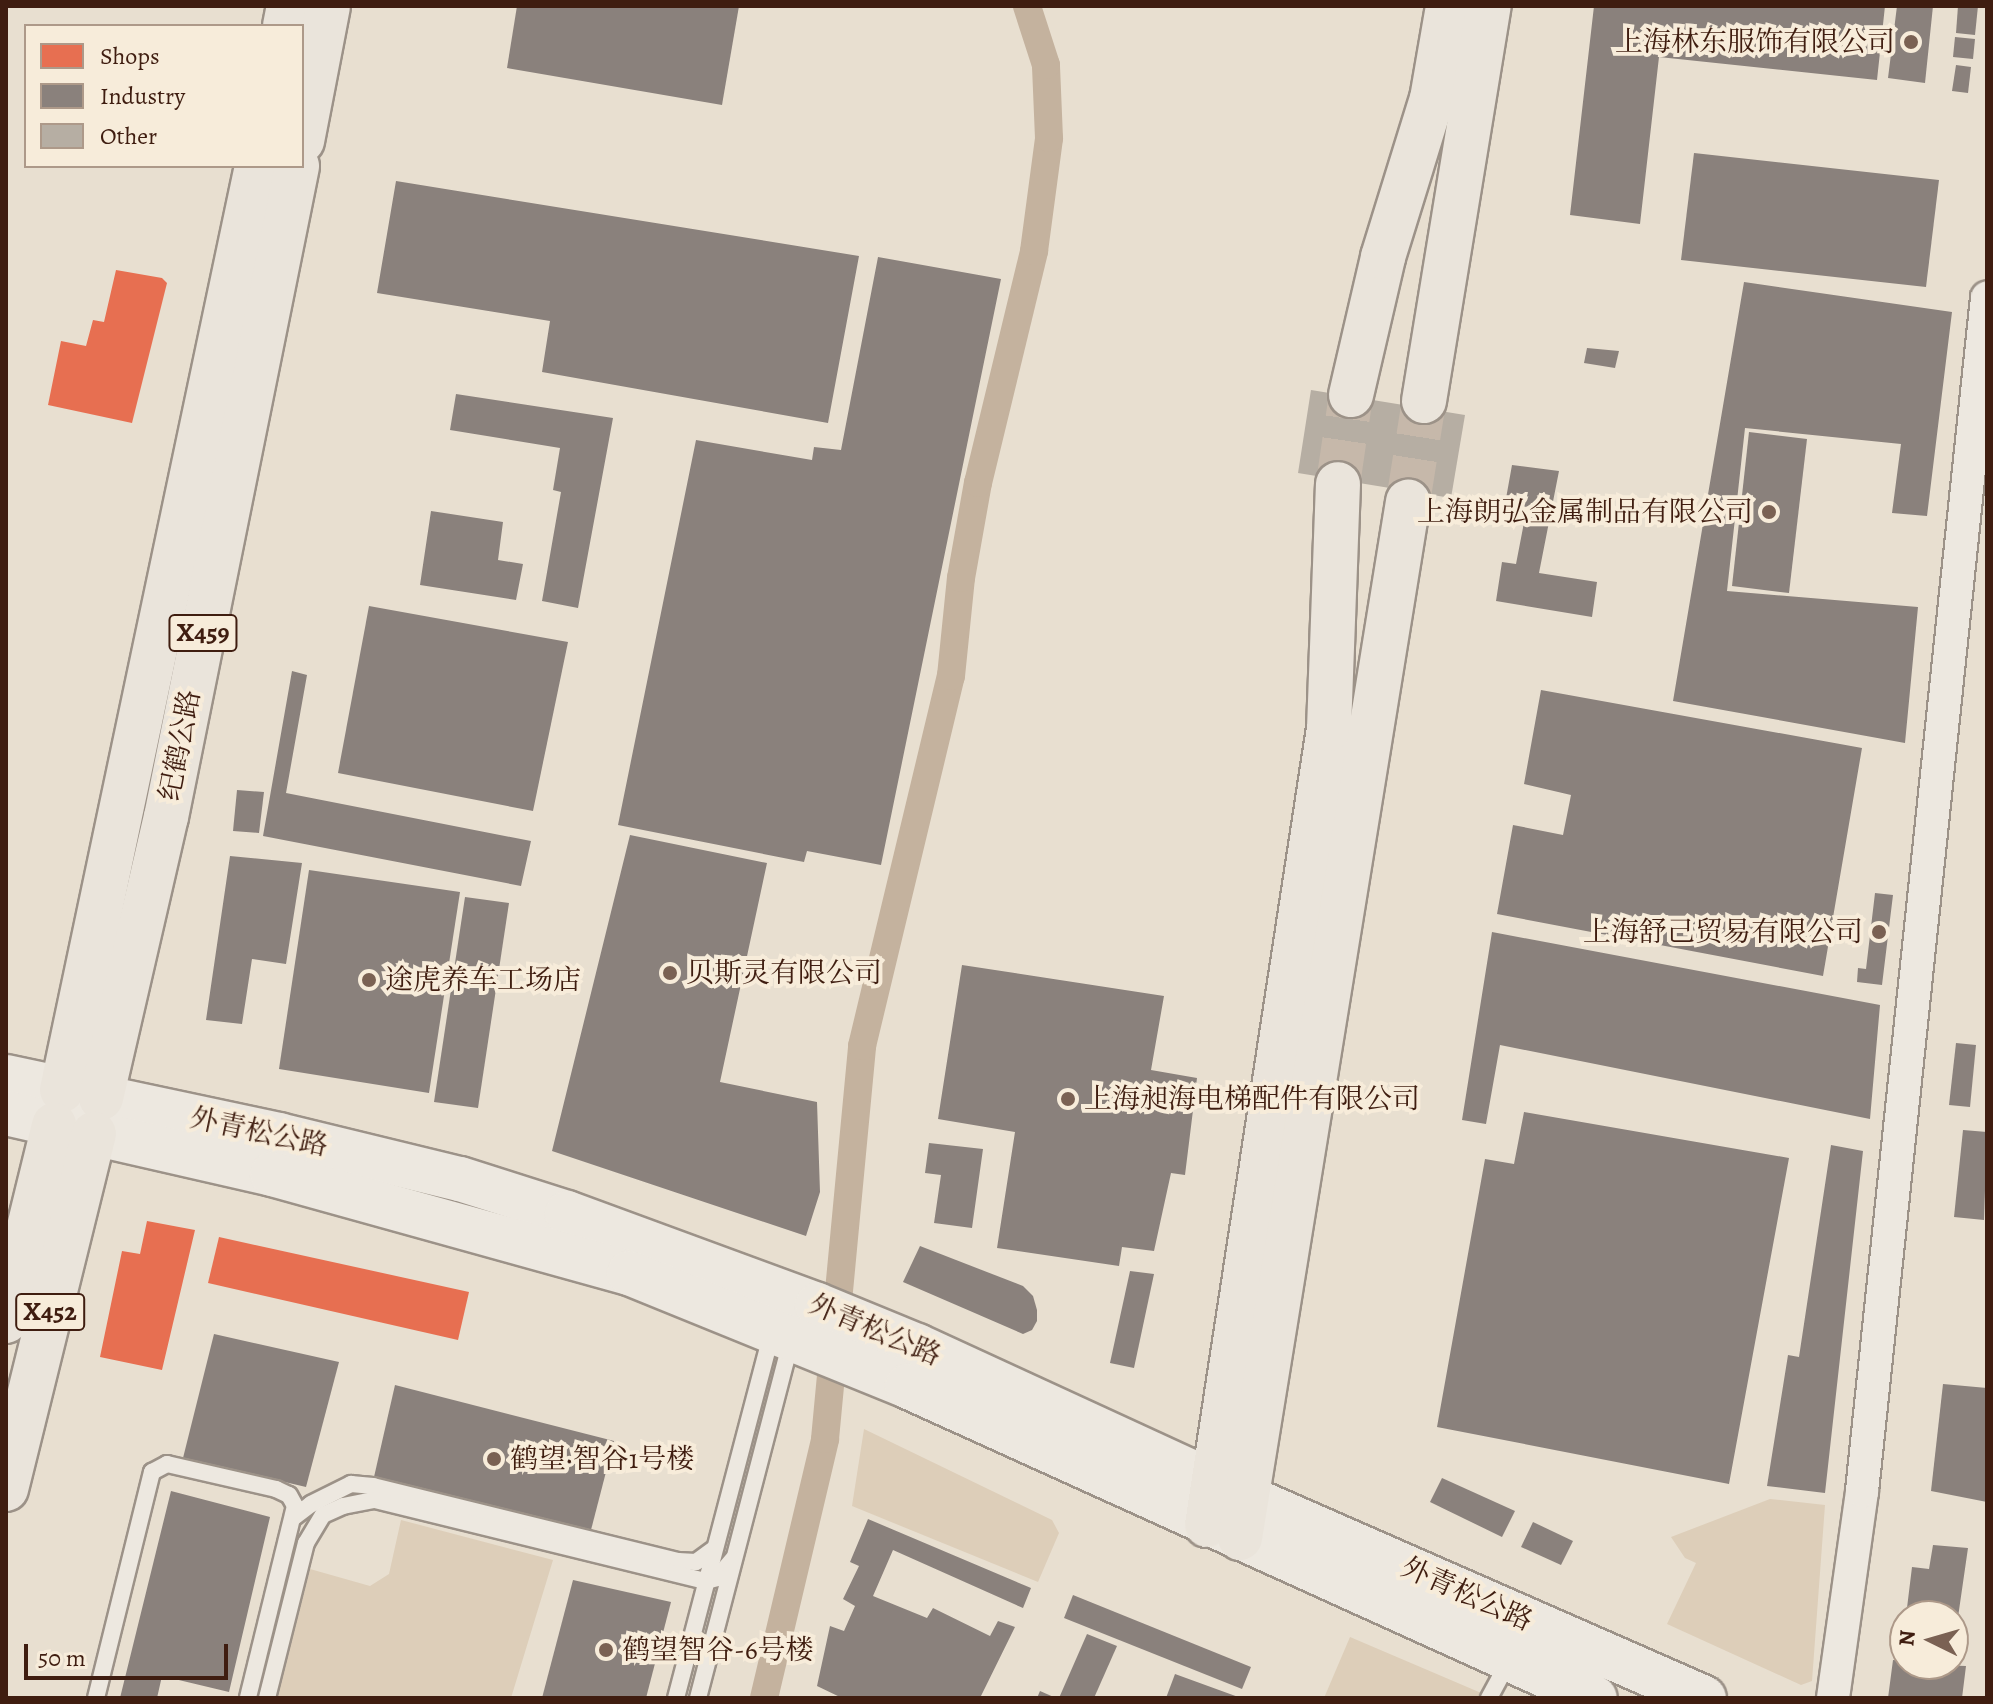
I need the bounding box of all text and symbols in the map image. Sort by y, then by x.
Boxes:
legend [24,24,304,168]
place label: 上海林东服饰有限公司 [1615,25,1895,59]
marker: 上海林东服饰有限公司 [1902,33,1920,51]
text: Shops [100,40,160,72]
text: Industry [100,80,185,112]
text: Other [100,120,157,152]
place label: 上海朗弘金属制品有限公司 [1417,495,1753,529]
marker: 上海朗弘金属制品有限公司 [1760,503,1778,521]
road number: X459 [167,611,239,655]
street label: 纪鹤公路 [153,687,207,803]
place label: 上海舒己贸易有限公司 [1583,915,1863,949]
marker: 上海舒己贸易有限公司 [1870,923,1888,941]
place label: 贝斯灵有限公司 [686,956,882,990]
place label: 途虎养车工场店 [385,963,581,997]
marker: 贝斯灵有限公司 [661,964,679,982]
marker: 途虎养车工场店 [360,971,378,989]
place label: 上海昶海电梯配件有限公司 [1084,1082,1420,1116]
marker: 上海昶海电梯配件有限公司 [1059,1090,1077,1108]
street label: 外青松公路 [187,1101,331,1163]
street label: 外青松公路 [804,1287,946,1373]
road number: X452 [14,1290,86,1334]
place label: 鹤望·智谷1号楼 [510,1442,694,1476]
marker: 鹤望·智谷1号楼 [485,1450,503,1468]
street label: 外青松公路 [1396,1550,1538,1638]
north arrow [1889,1600,1969,1680]
scale bar [28,1628,232,1678]
text: N [1891,1629,1923,1647]
place label: 鹤望智谷-6号楼 [622,1633,814,1667]
marker: 鹤望智谷-6号楼 [597,1641,615,1659]
text: 50 m [38,1642,86,1674]

